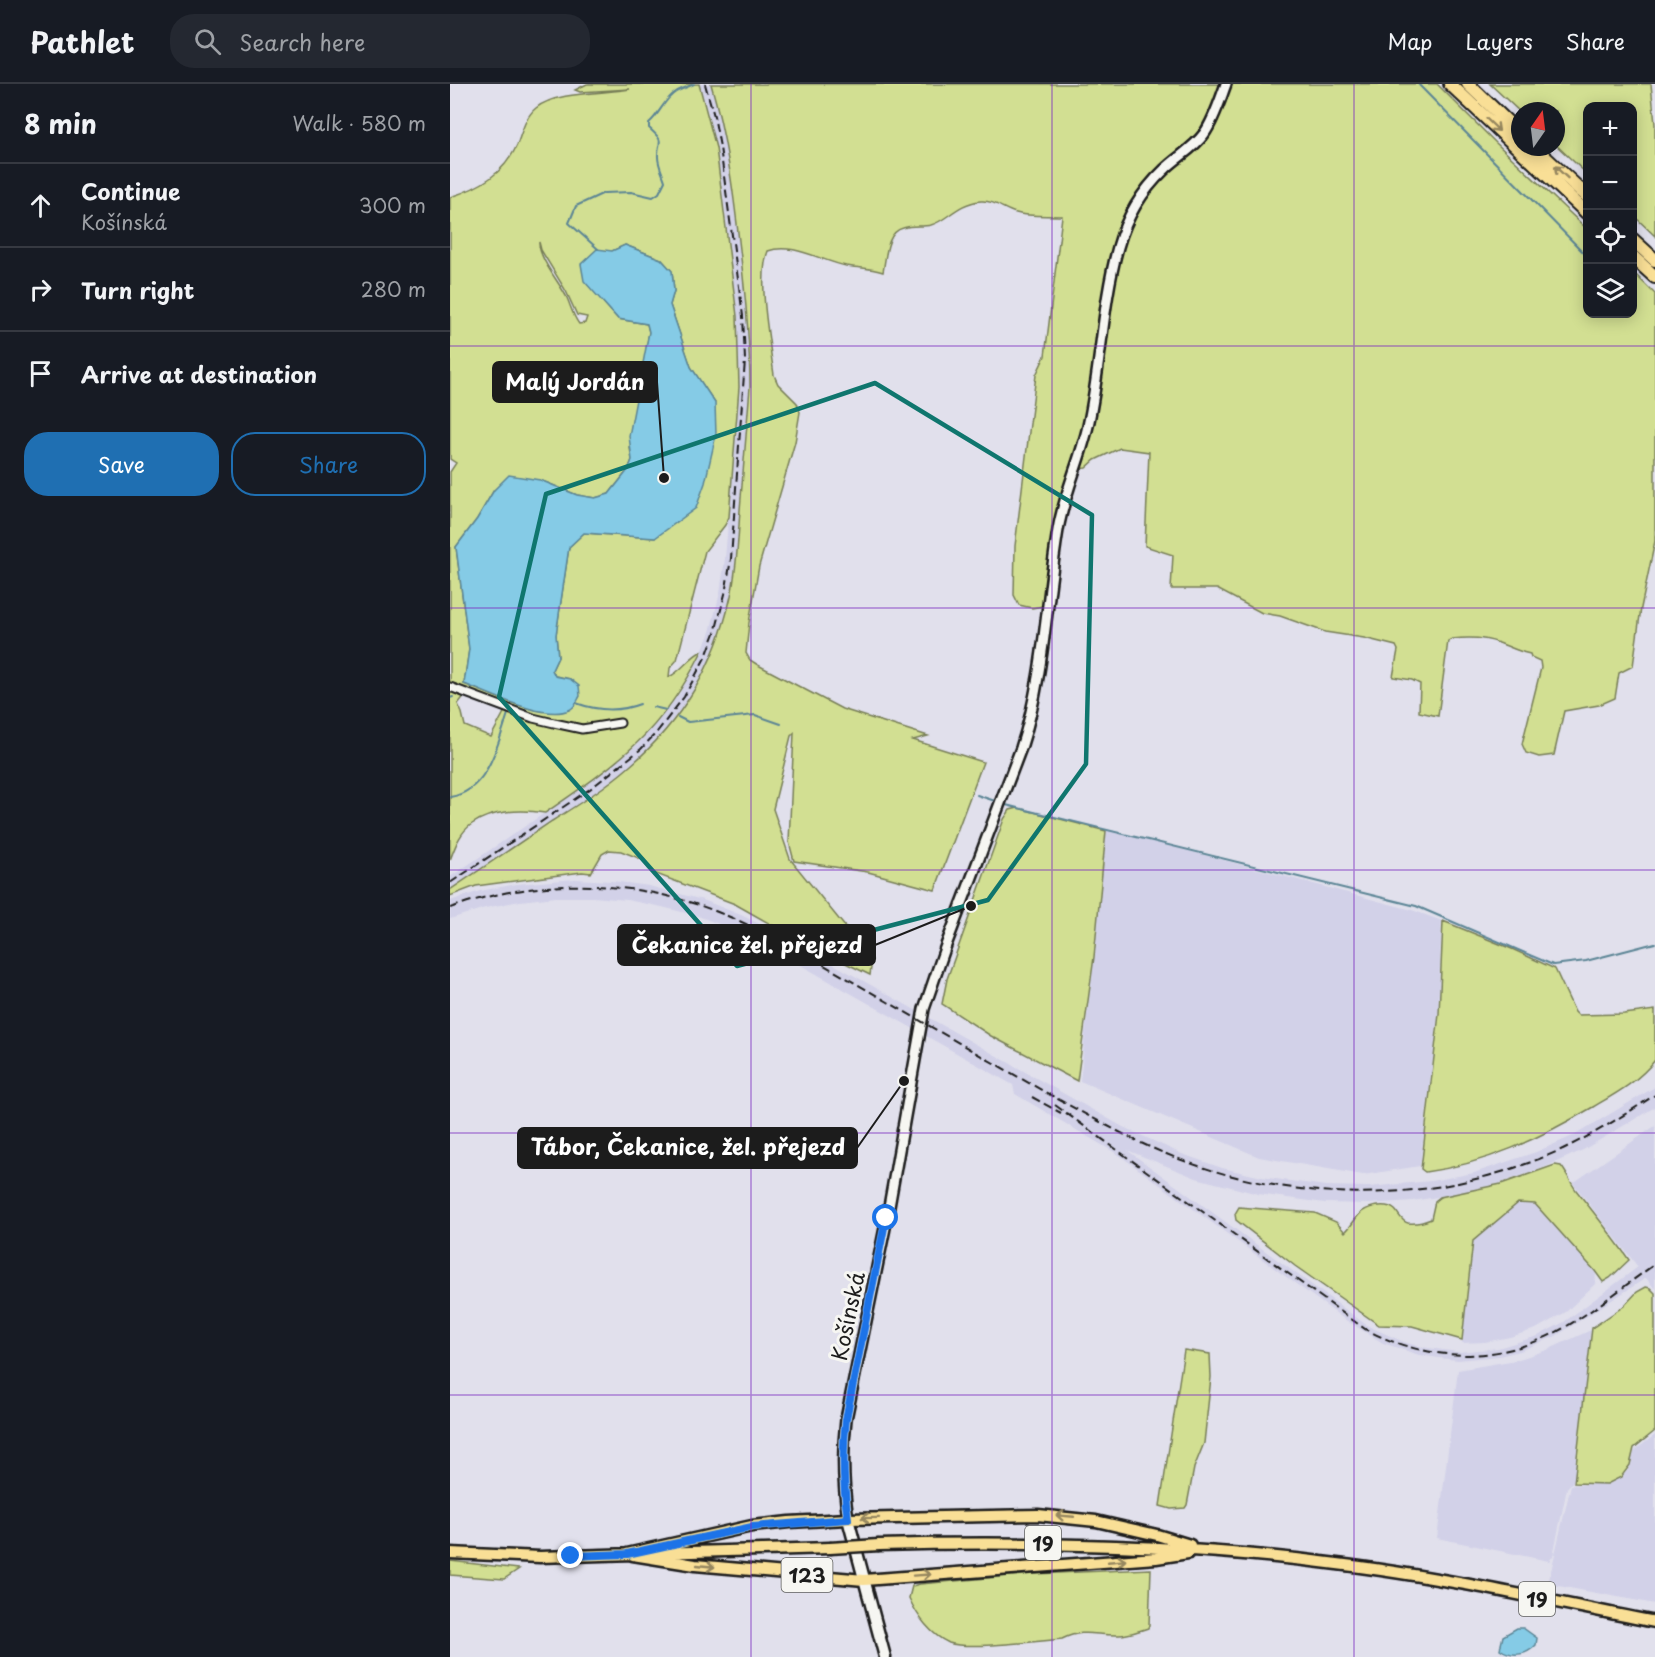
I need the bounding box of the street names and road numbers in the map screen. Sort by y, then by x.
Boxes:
street label: Košínská [822,1269,872,1363]
road number: 19 [1025,1526,1061,1560]
road number: 123 [782,1558,832,1592]
road number: 19 [1519,1582,1555,1616]

